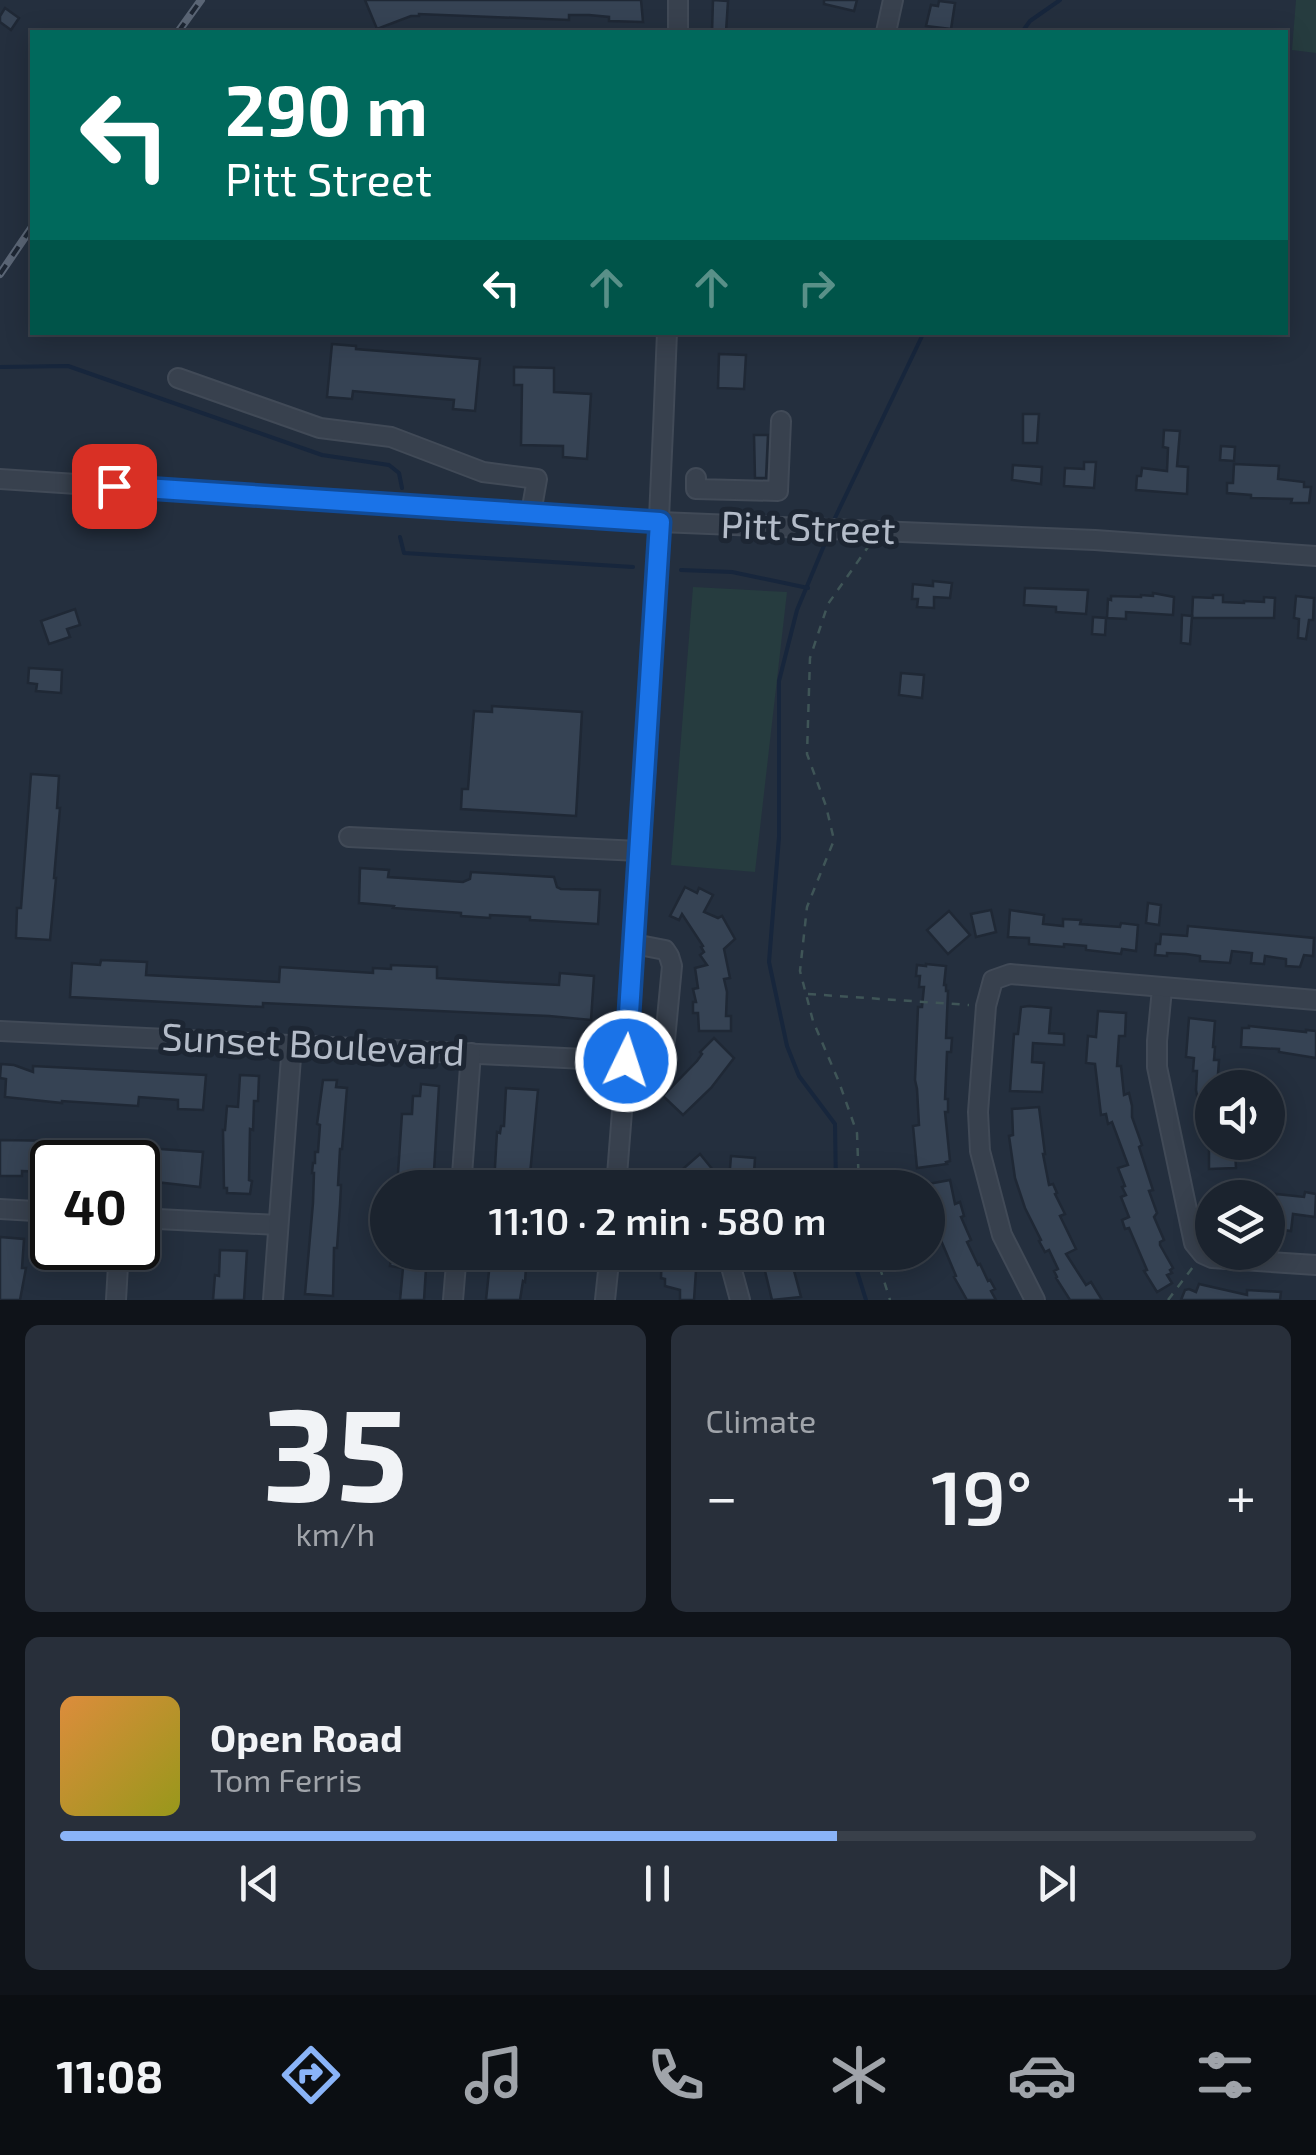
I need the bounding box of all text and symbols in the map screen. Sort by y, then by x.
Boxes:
text: 290 m [225,66,428,150]
icon: left [60,70,190,200]
text: Pitt Street [225,151,432,205]
icon: left [474,260,529,315]
icon: ahead [579,260,634,315]
icon: ahead [684,260,739,315]
icon: right [789,260,844,315]
pin [72,444,157,529]
icon: arrive [87,459,142,514]
street label: Pitt Street [720,500,896,552]
position arrow [574,1009,678,1113]
street label: Sunset Boulevard [160,1012,466,1074]
map controls [1195,1070,1285,1270]
button: sound [1195,1070,1285,1160]
speed limit sign: 40 [30,1140,160,1270]
button: layers [1195,1180,1285,1270]
text: 11:10 · 2 min · 580 m [489,1197,826,1243]
text: 35 [263,1371,408,1527]
text: Climate [706,1401,816,1439]
text: 19° [931,1450,1032,1540]
text: − [706,1462,738,1528]
text: + [1226,1462,1256,1528]
text: km/h [296,1514,375,1552]
text: Open Road [210,1714,403,1760]
text: Tom Ferris [210,1760,362,1798]
icon: previous [232,1856,287,1911]
icon: pause [630,1856,685,1911]
icon: next [1029,1856,1084,1911]
icon: directions [276,2040,346,2110]
icon: music [459,2040,529,2110]
icon: phone [641,2040,711,2110]
icon: climate [824,2040,894,2110]
icon: car [1007,2040,1077,2110]
icon: filters [1190,2040,1260,2110]
text: 11:08 [56,2048,163,2102]

